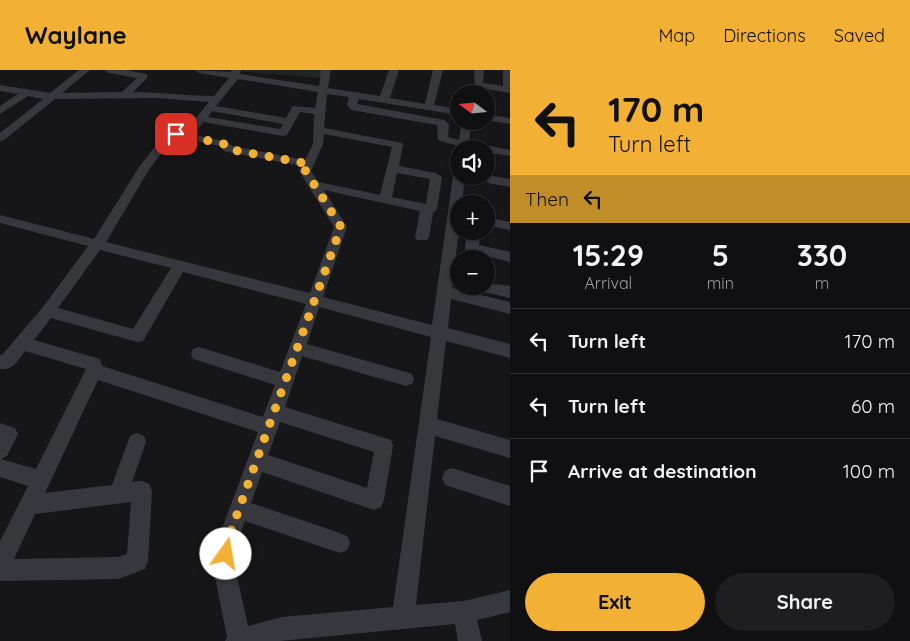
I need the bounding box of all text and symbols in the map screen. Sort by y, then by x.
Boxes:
text: Waylane [25,20,127,50]
text: Map [658,24,695,47]
text: Directions [723,24,806,47]
text: Saved [834,24,885,47]
north arrow [450,85,495,130]
map controls [450,85,495,295]
text: 170 m [608,87,704,131]
icon: left [525,90,590,155]
pin [155,113,197,155]
icon: arrive [162,120,190,148]
text: Turn left [608,130,691,158]
button: sound [450,140,495,185]
icon: left [579,185,607,213]
text: Then [525,187,569,211]
button: + [450,195,495,240]
text: 15:29 [573,236,644,274]
text: 5 [712,236,729,274]
text: 330 [797,236,847,274]
button: − [450,250,495,295]
text: Arrival [584,273,632,293]
text: min [707,273,734,293]
text: m [815,273,829,293]
icon: left [525,327,553,355]
text: Turn left [568,329,646,353]
text: 170 m [844,329,895,353]
icon: left [525,392,553,420]
text: Turn left [568,394,646,418]
text: 60 m [851,394,895,418]
icon: arrive [525,457,553,485]
text: Arrive at destination [568,459,757,483]
text: 100 m [843,459,895,483]
position arrow [199,527,251,579]
button: Exit [525,573,705,631]
button: Share [715,573,895,631]

